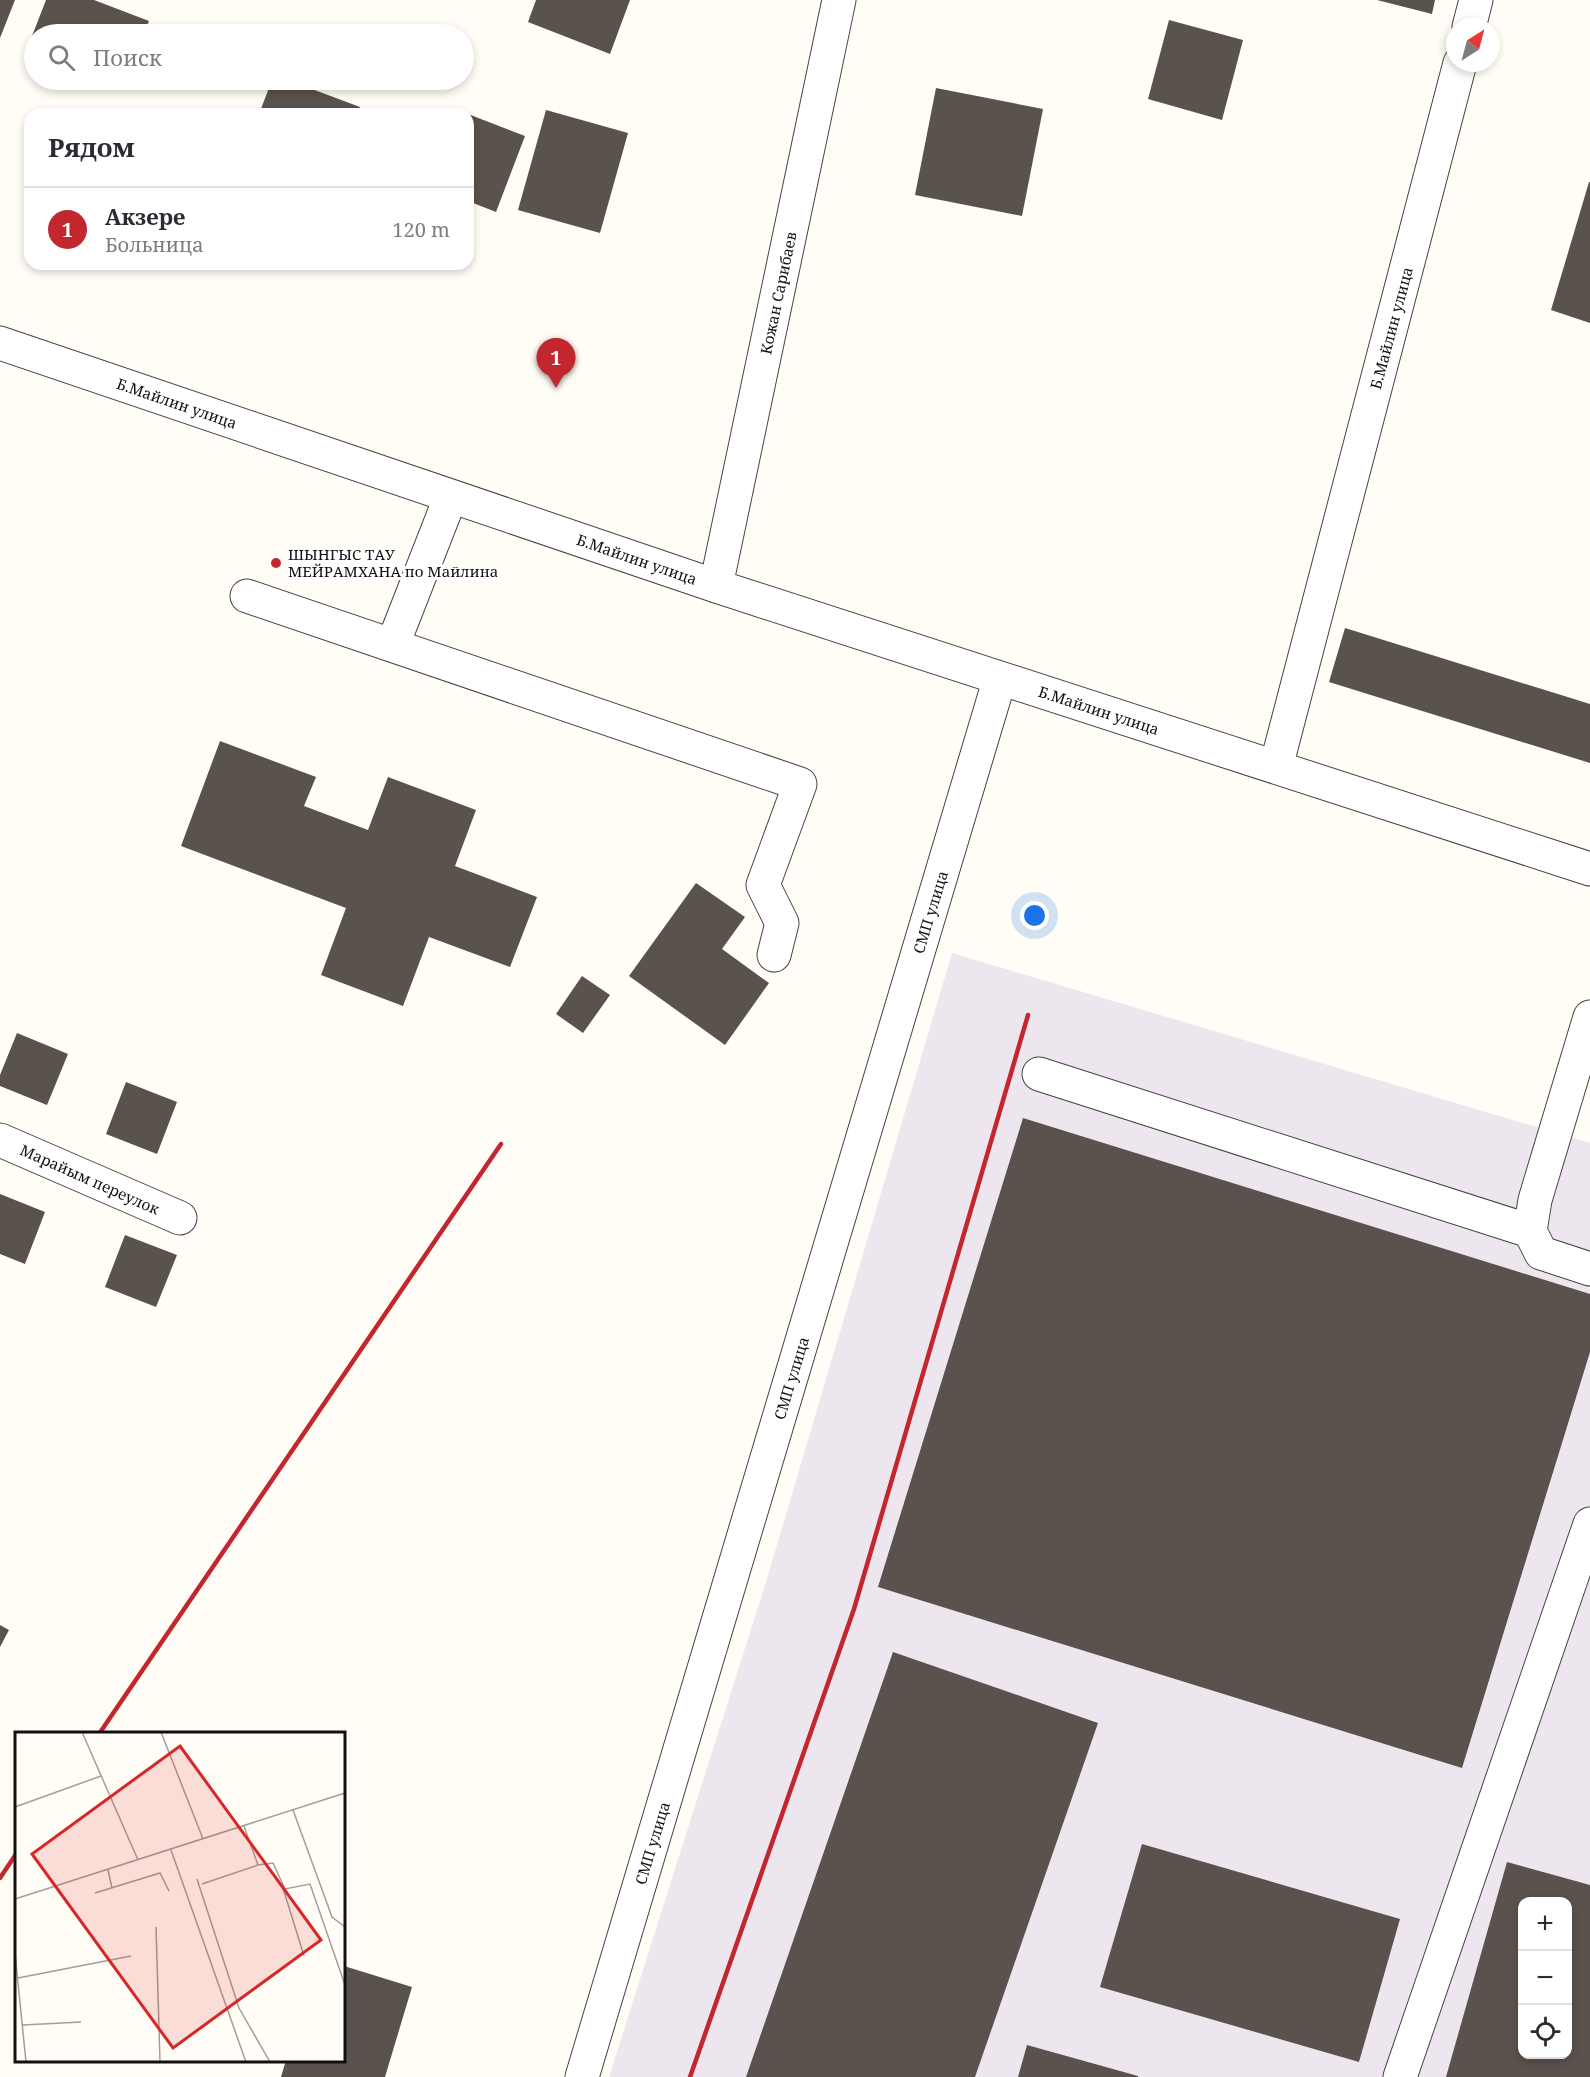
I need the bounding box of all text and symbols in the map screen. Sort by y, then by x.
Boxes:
north arrow [1446,18,1500,72]
search box [24,24,474,90]
icon: search [45,41,78,74]
text: Поиск [93,42,162,72]
text: Рядом [48,129,135,165]
text: Акзере [105,201,185,231]
text: 1 [62,216,73,243]
text: 120 m [392,216,450,243]
street label: Кожан Сарибаев [755,230,801,356]
text: Больница [105,231,204,258]
street label: Б.Майлин улица [1365,265,1417,391]
pin: 1 [536,338,576,388]
street label: Б.Майлин улица [114,373,240,433]
street label: Б.Майлин улица [574,529,700,589]
place label: ШЫНГЫС ТАУ МЕЙРАМХАНА по Майлина [288,544,498,581]
marker: ШЫНГЫС ТАУ МЕЙРАМХАНА по Майлина [269,556,283,570]
street label: Б.Майлин улица [1036,681,1162,739]
street label: СМП улица [908,868,952,956]
your location [1020,901,1049,930]
street label: Марайым переулок [17,1139,163,1219]
street label: СМП улица [769,1334,813,1422]
inset map [15,1732,345,2062]
street label: СМП улица [630,1799,674,1887]
map controls [1518,1897,1572,2059]
button: + [1518,1897,1572,1951]
button: − [1518,1951,1572,2005]
button: locate [1518,2005,1572,2059]

